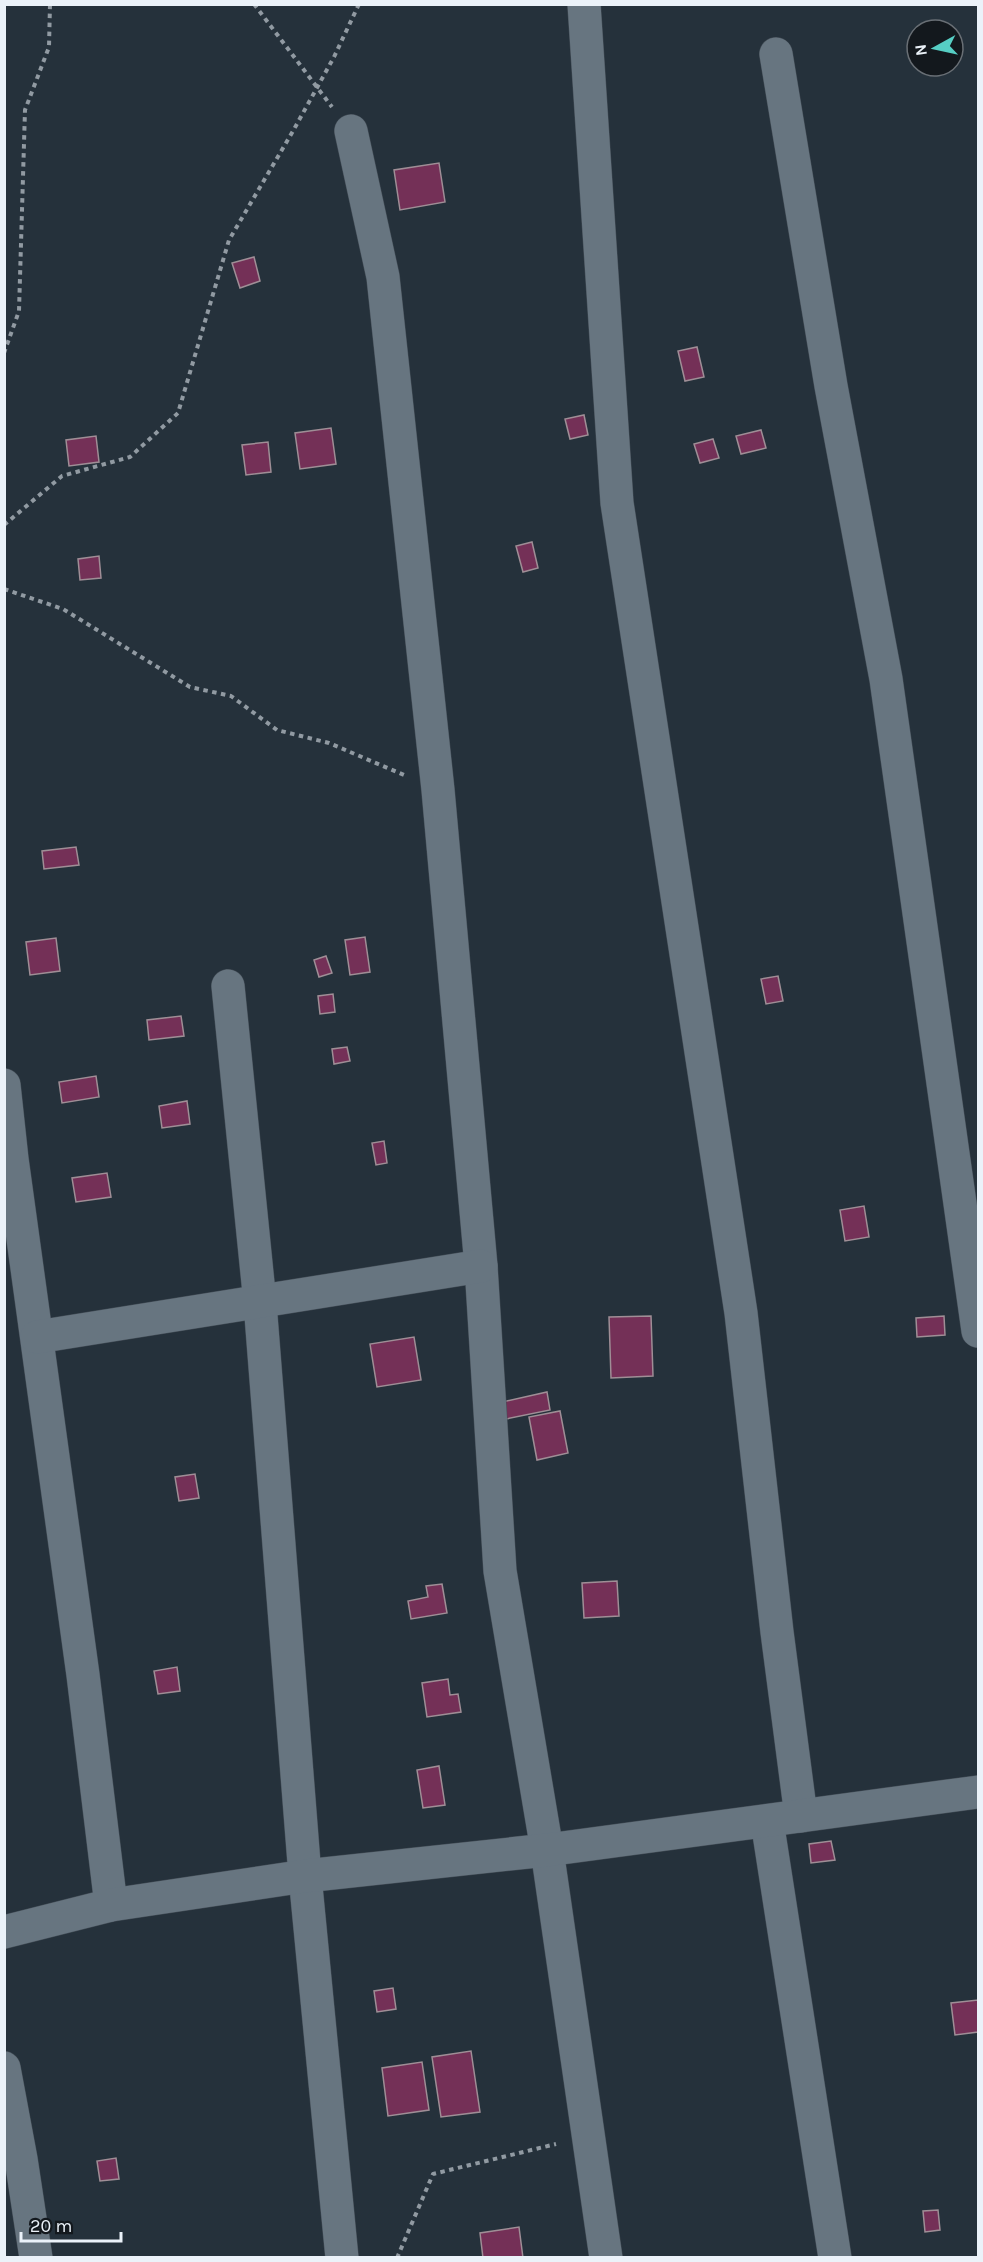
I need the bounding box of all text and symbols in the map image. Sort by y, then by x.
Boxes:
north arrow [905,18,965,78]
text: N [910,43,931,57]
scale bar [21,2205,122,2243]
text: 20 m [30,2215,72,2237]

